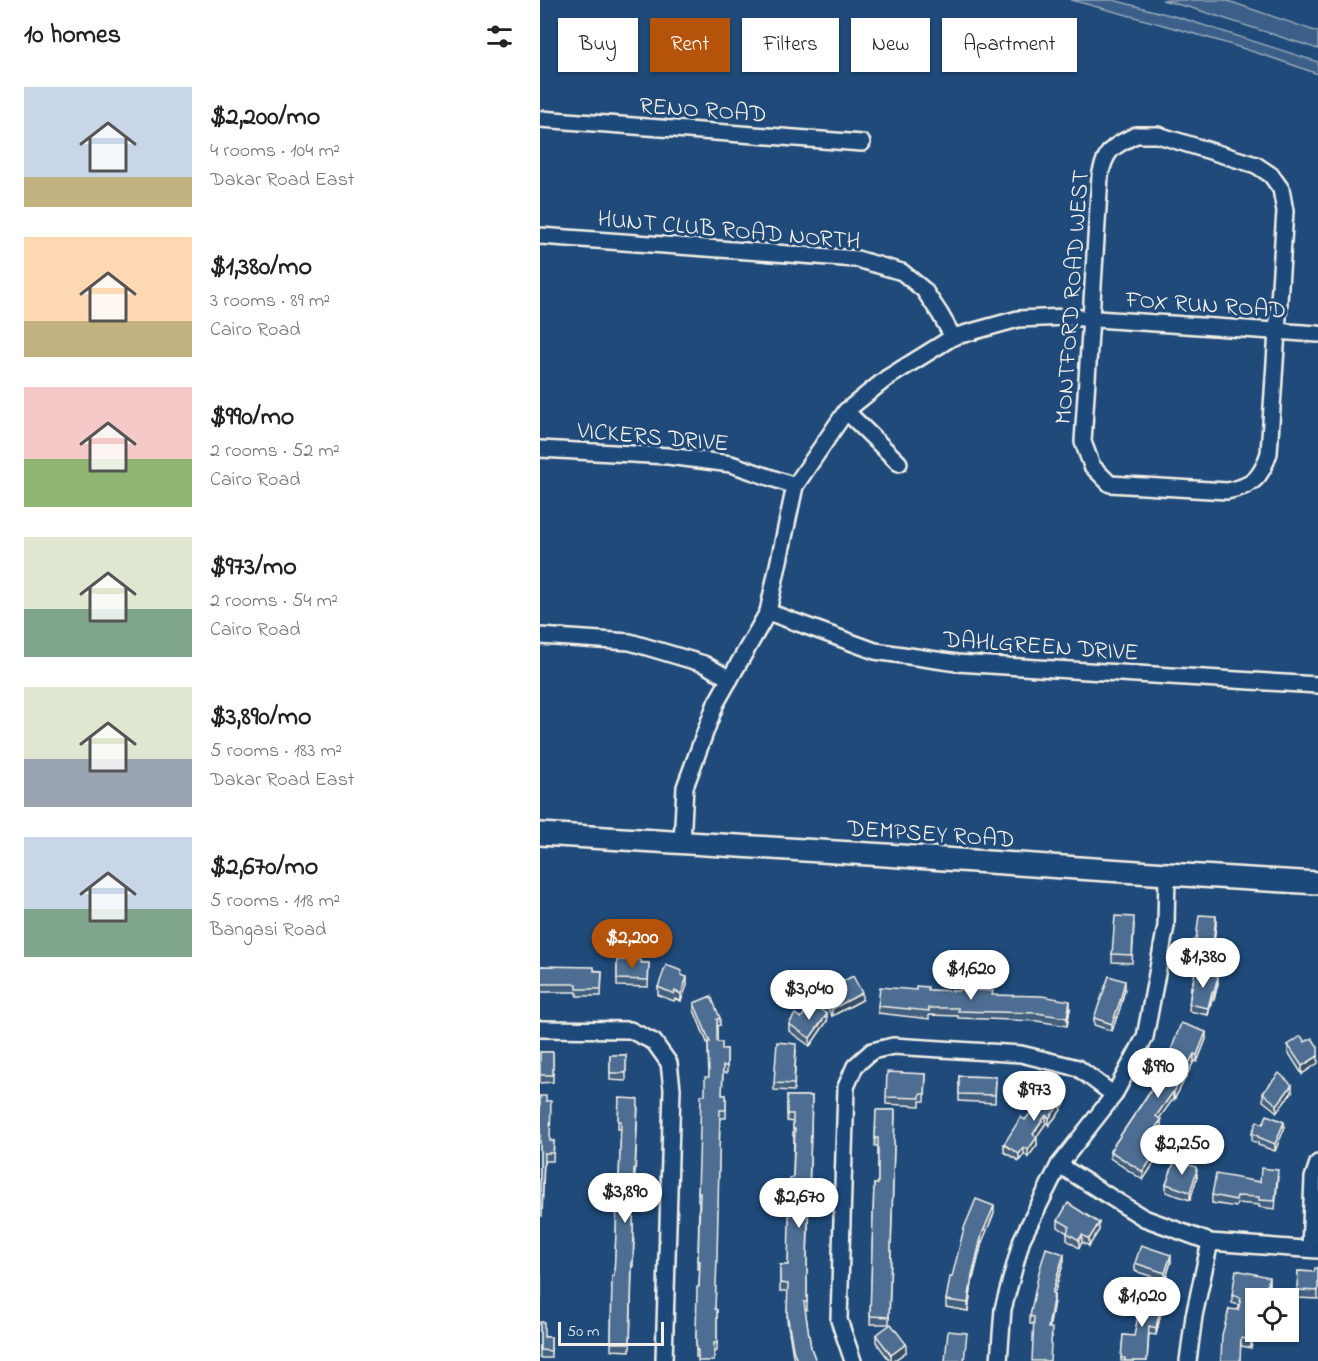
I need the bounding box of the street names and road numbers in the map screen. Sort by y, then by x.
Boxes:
street label: RENO ROAD [638,90,768,133]
street label: MONTFORD ROAD WEST [1047,168,1100,426]
street label: HUNT CLUB ROAD NORTH [596,203,862,260]
street label: FOX RUN ROAD [1124,283,1287,330]
street label: VICKERS DRIVE [575,414,730,463]
street label: DAHLGREEN DRIVE [941,623,1140,672]
street label: DEMPSEY ROAD [845,812,1016,859]

